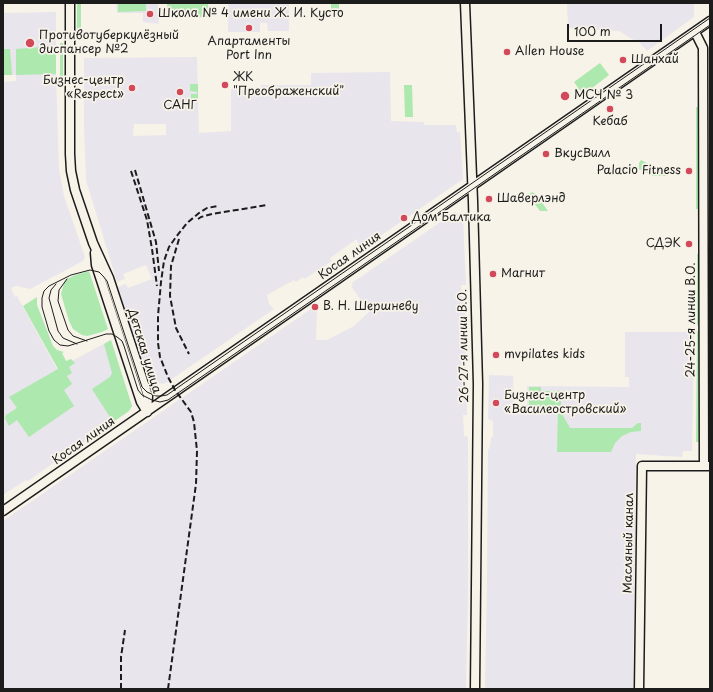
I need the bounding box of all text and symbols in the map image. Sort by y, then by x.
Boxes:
place label: Школа № 4 имени Ж. И. Кусто [158,7,344,21]
marker: Школа № 4 имени Ж. И. Кусто [145,9,155,19]
scale bar [569,16,664,42]
text: 100 m [574,22,611,40]
marker: Апартаменты Port Inn [244,23,254,33]
place label: Противотуберкулёзный диспансер №2 [39,29,179,57]
place label: Апартаменты Port Inn [208,35,290,63]
marker: Противотуберкулёзный диспансер №2 [24,37,36,49]
place label: Allen House [515,45,584,59]
marker: Allen House [502,47,512,57]
place label: Шанхай [631,53,679,67]
marker: Шанхай [618,55,628,65]
place label: ЖК "Преображенский" [233,71,344,99]
place label: Бизнес-центр «Respect» [43,74,124,102]
marker: ЖК "Преображенский" [220,80,230,90]
marker: Бизнес-центр «Respect» [127,83,137,93]
marker: САНГ [175,87,185,97]
place label: МСЧ № 3 [574,89,633,103]
marker: МСЧ № 3 [559,90,571,102]
place label: САНГ [163,99,197,113]
marker: Кебаб [605,104,615,114]
place label: Кебаб [592,115,628,129]
place label: ВкусВилл [554,147,610,161]
marker: ВкусВилл [541,149,551,159]
place label: Palacio Fitness [596,164,681,178]
marker: Palacio Fitness [684,166,694,176]
place label: Шаверлэнд [497,192,566,206]
marker: Шаверлэнд [484,194,494,204]
place label: Дом Балтика [412,211,491,225]
marker: Дом Балтика [399,213,409,223]
street label: Косая линия [316,229,384,283]
place label: СДЭК [646,237,681,251]
marker: СДЭК [684,239,694,249]
street label: 24-25-я линии В.О. [685,262,699,378]
place label: Магнит [501,267,545,281]
marker: Магнит [488,269,498,279]
street label: 26-27-я линии В.О. [456,289,472,403]
place label: В. Н. Шершневу [323,300,419,314]
marker: В. Н. Шершневу [310,302,320,312]
street label: Детская улица [124,307,164,395]
place label: mvpilates kids [504,348,585,362]
marker: mvpilates kids [491,350,501,360]
place label: Бизнес-центр «Василеостровский» [504,389,626,417]
marker: Бизнес-центр «Василеостровский» [491,398,501,408]
street label: Косая линия [50,414,118,468]
street label: Масляный канал [621,493,637,593]

